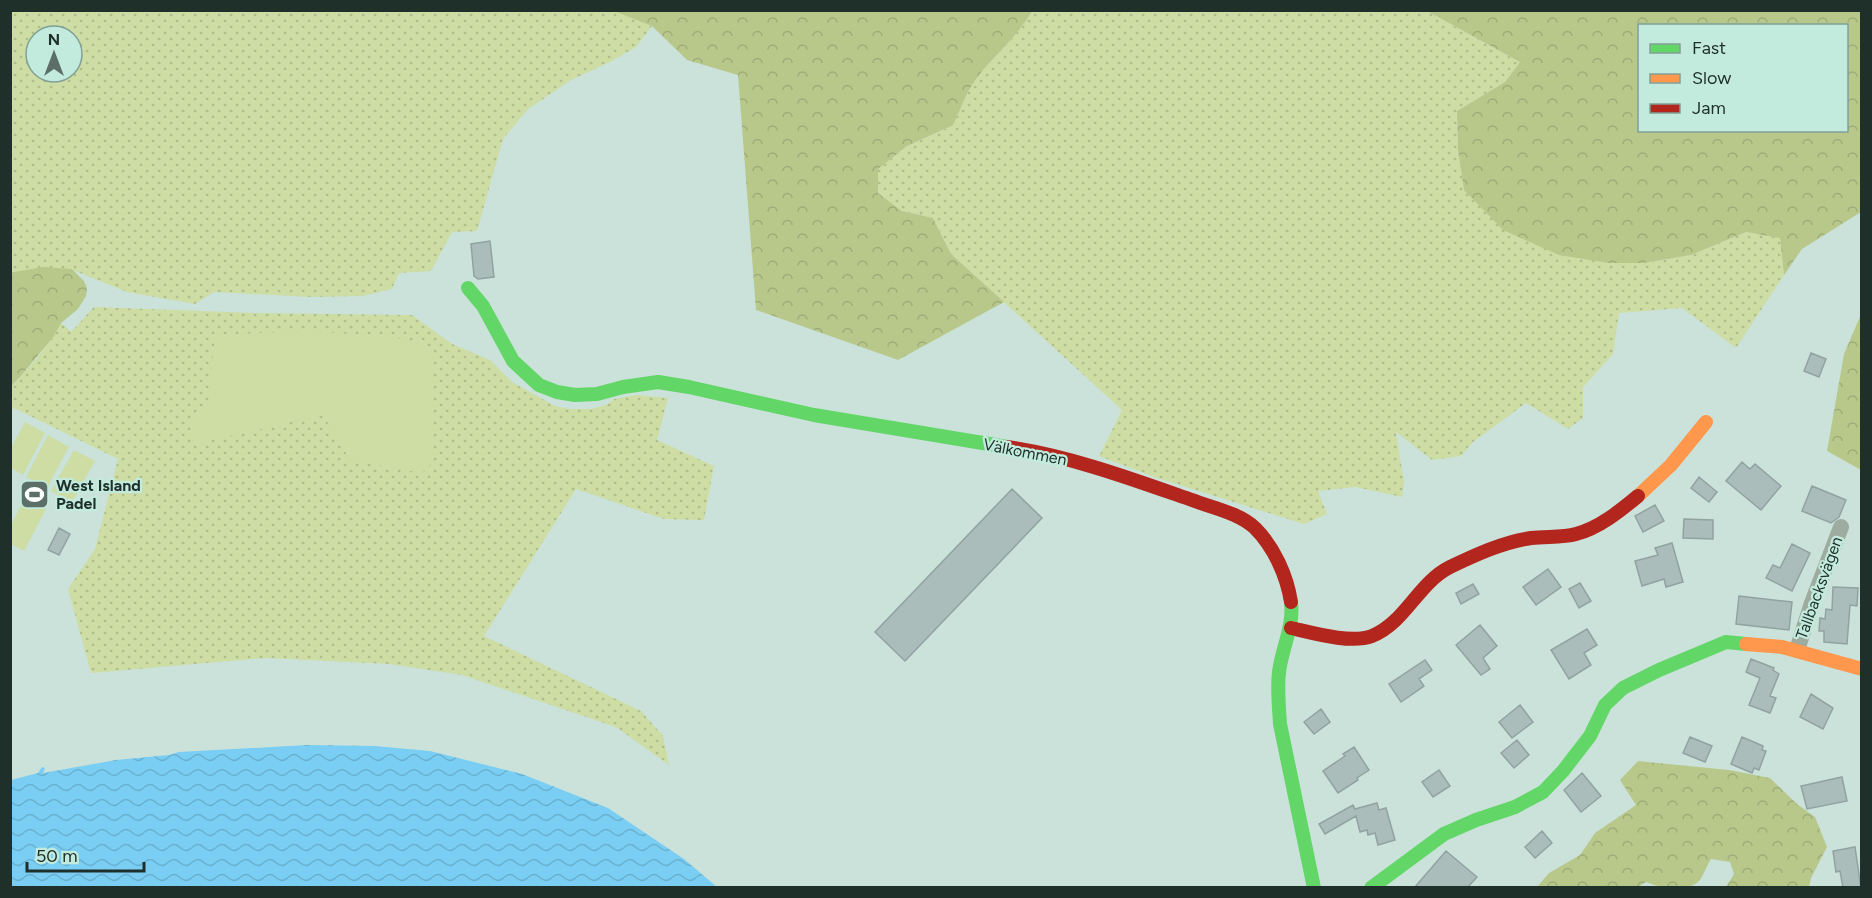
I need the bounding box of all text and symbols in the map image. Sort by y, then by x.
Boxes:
north arrow [24,24,84,84]
legend [1638,24,1848,132]
text: N [48,30,60,49]
text: Fast [1692,37,1726,59]
text: Slow [1692,67,1731,89]
text: Jam [1692,97,1726,119]
street label: Välkommen [982,435,1068,469]
place label: West Island Padel [56,476,141,513]
sports icon: West Island Padel [19,478,51,510]
street label: Tallbacksvägen [1792,534,1846,642]
scale bar [27,835,144,873]
text: 50 m [36,845,78,867]

